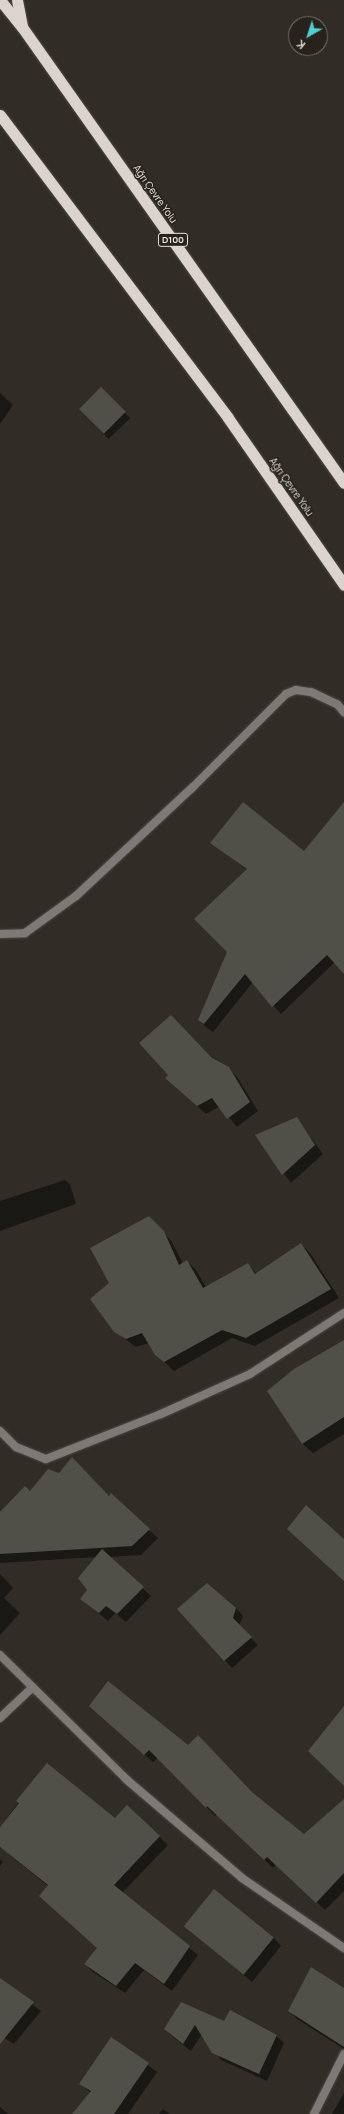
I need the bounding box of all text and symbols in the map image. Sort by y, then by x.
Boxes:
north arrow [288,16,328,56]
text: K [293,37,308,53]
street label: Ağrı Çevre Yolu [130,163,180,225]
road number: D100 [157,233,189,247]
street label: Ağrı Çevre Yolu [266,456,316,518]

